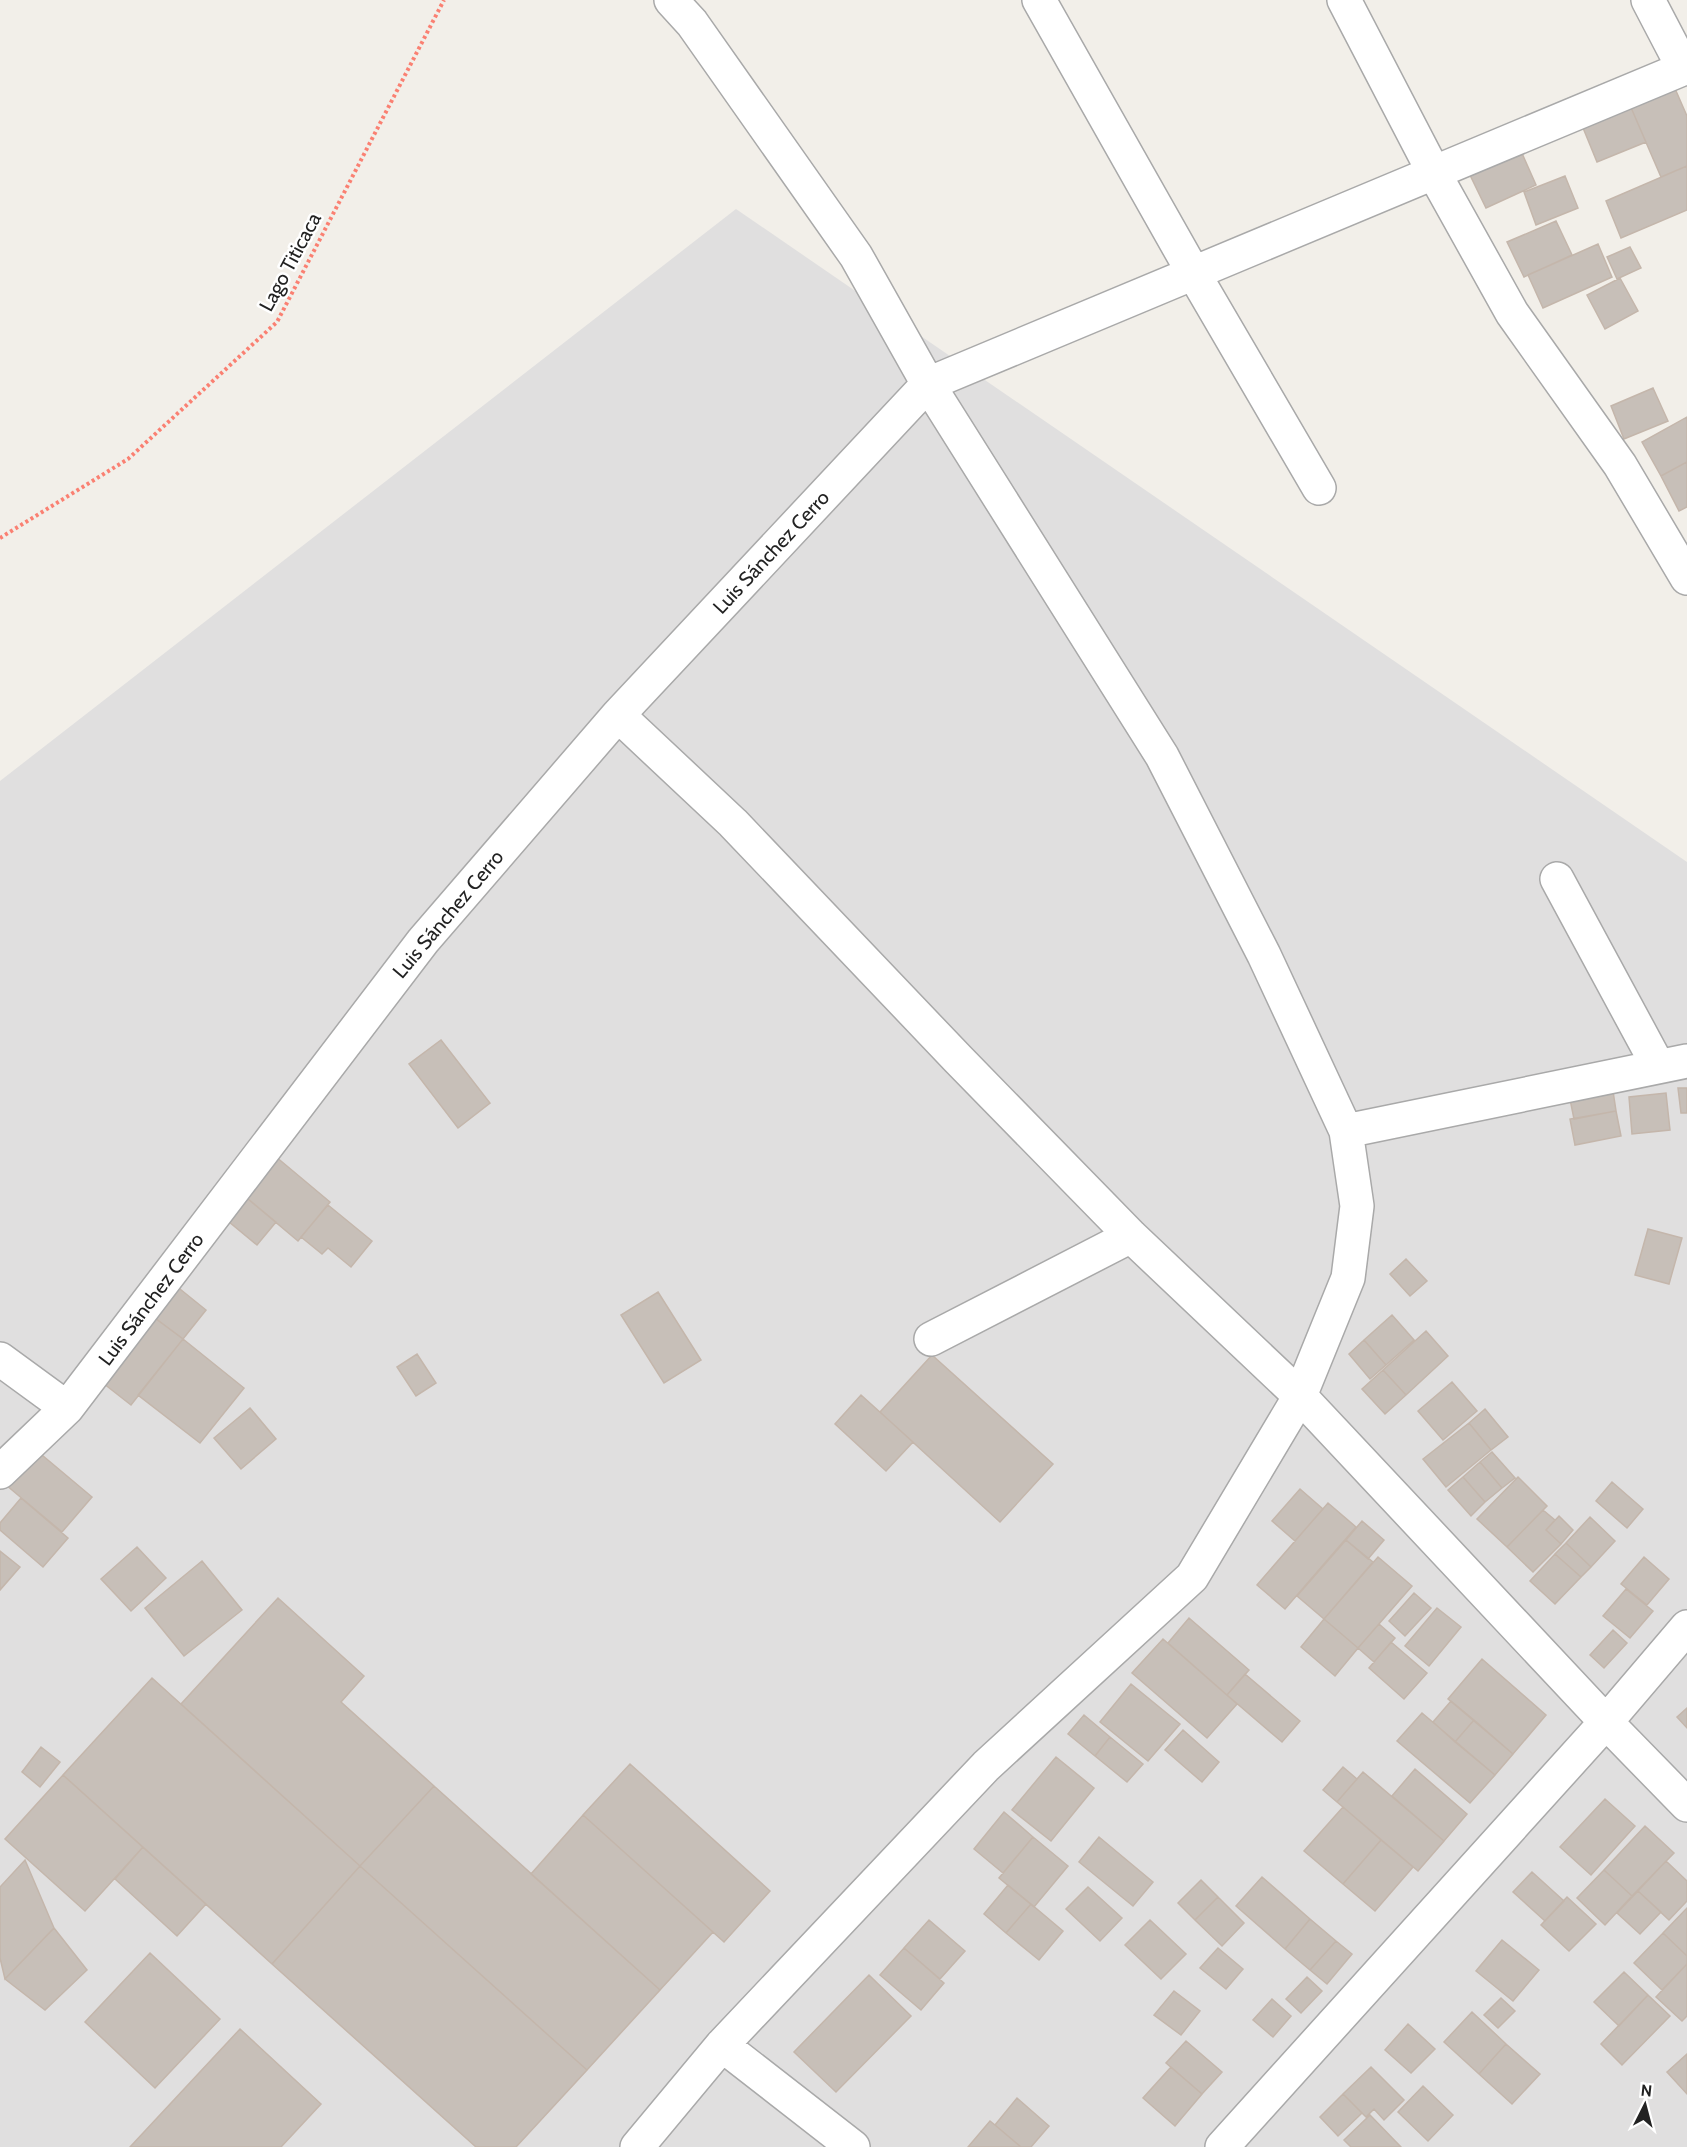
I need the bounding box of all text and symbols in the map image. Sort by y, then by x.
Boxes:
street label: Lago Titicaca [254,208,326,315]
street label: Luis Sánchez Cerro [708,485,834,619]
street label: Luis Sánchez Cerro [388,845,508,983]
street label: Luis Sánchez Cerro [93,1228,209,1370]
north arrow [1615,2075,1675,2135]
text: N [1640,2081,1653,2101]

